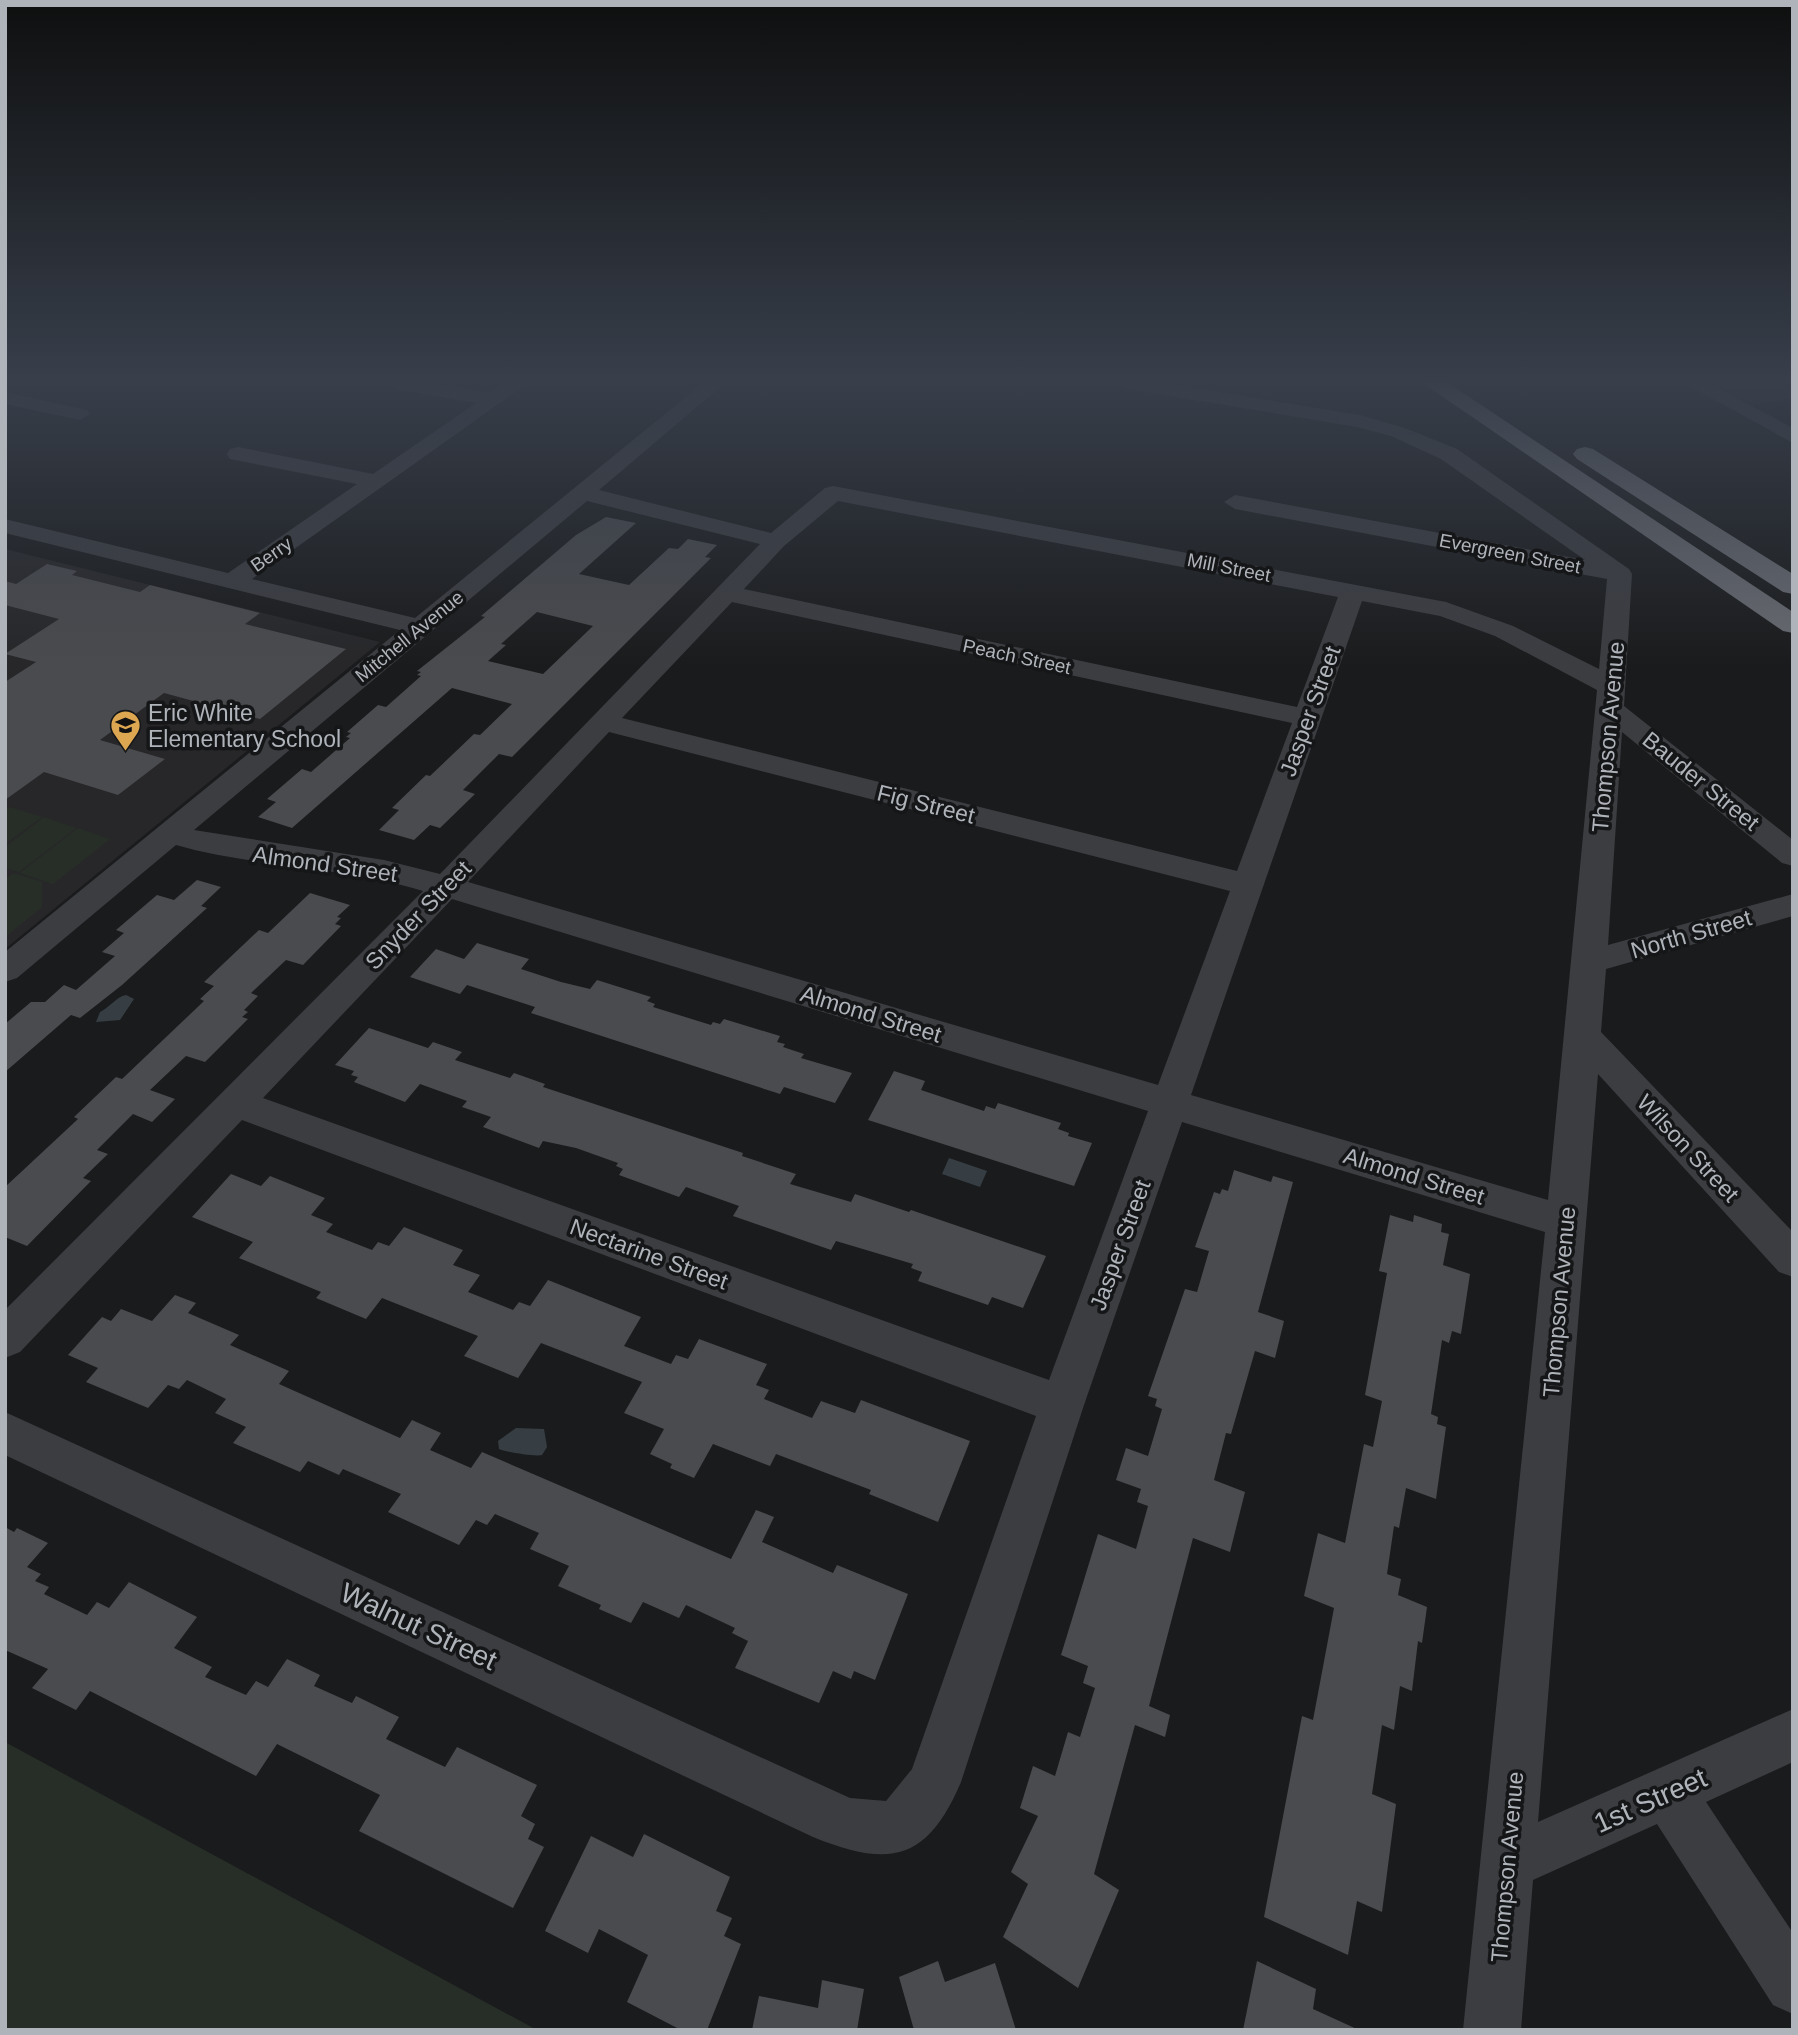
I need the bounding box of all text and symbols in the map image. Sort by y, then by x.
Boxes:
street label: Evergreen Street [1437,529,1583,578]
street label: Berry [247,533,296,576]
street label: Mill Street [1185,549,1273,586]
street label: Mitchell Avenue [351,586,467,686]
street label: Peach Street [961,635,1074,678]
street label: Thompson Avenue [1587,641,1629,833]
street label: Jasper Street [1274,642,1346,780]
place label: Eric White Elementary School [148,700,341,752]
school or university icon: Eric White Elementary School [108,709,142,753]
street label: Bauder Street [1638,726,1765,836]
street label: Fig Street [874,779,978,829]
street label: Almond Street [251,841,400,887]
street label: Snyder Street [360,855,477,975]
street label: North Street [1628,904,1755,964]
street label: Almond Street [798,980,945,1048]
street label: Wilson Street [1632,1089,1745,1207]
street label: Almond Street [1341,1142,1488,1210]
street label: Jasper Street [1084,1176,1156,1314]
street label: Thompson Avenue [1538,1206,1580,1398]
street label: Nectarine Street [566,1213,732,1295]
street label: Walnut Street [336,1577,502,1676]
street label: 1st Street [1589,1762,1711,1839]
street label: Thompson Avenue [1486,1771,1528,1963]

